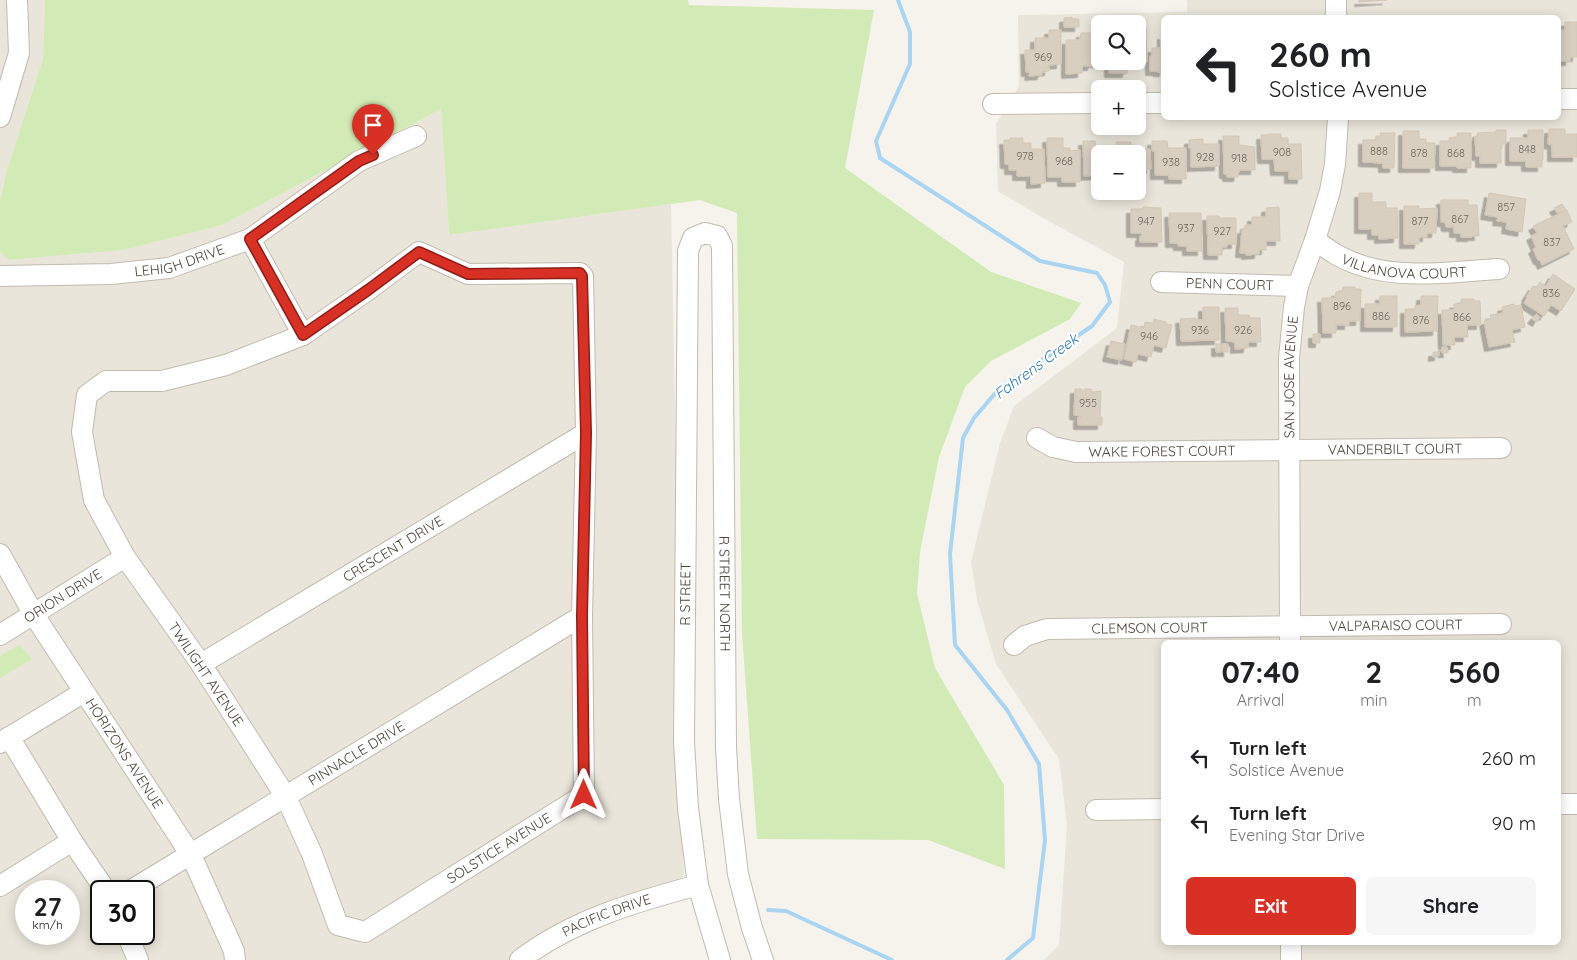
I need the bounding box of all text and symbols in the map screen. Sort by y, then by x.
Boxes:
map controls [1091,15,1146,200]
button: search [1091,15,1146,70]
text: 260 m [1269,32,1372,76]
icon: left [1186,35,1251,100]
house number: 969 [1034,50,1052,64]
text: Solstice Avenue [1269,75,1427,103]
button: + [1091,80,1146,135]
pin [352,104,394,155]
icon: arrive [359,111,387,139]
house number: 848 [1518,142,1536,156]
house number: 888 [1370,144,1388,158]
button: − [1091,145,1146,200]
house number: 908 [1273,145,1291,159]
house number: 878 [1410,146,1428,160]
house number: 868 [1447,146,1465,160]
house number: 978 [1016,149,1034,163]
house number: 928 [1196,150,1214,164]
house number: 918 [1231,151,1247,165]
house number: 968 [1055,154,1073,168]
house number: 938 [1162,155,1180,169]
house number: 857 [1497,200,1515,214]
house number: 867 [1451,212,1469,226]
house number: 947 [1137,214,1155,228]
house number: 877 [1412,214,1429,228]
house number: 937 [1177,221,1195,235]
house number: 927 [1213,224,1231,238]
house number: 837 [1543,235,1561,249]
street label: LEHIGH DRIVE [133,240,227,281]
street label: VILLANOVA COURT [1338,250,1467,283]
street label: PENN COURT [1186,274,1274,294]
house number: 836 [1542,286,1560,300]
house number: 896 [1333,299,1351,313]
house number: 886 [1372,309,1390,323]
house number: 866 [1453,310,1471,324]
house number: 876 [1413,313,1430,327]
street label: SAN JOSE AVENUE [1280,315,1302,438]
house number: 936 [1191,323,1209,337]
house number: 926 [1234,323,1252,337]
water label: Fahrens Creek [990,328,1084,403]
house number: 946 [1140,329,1158,343]
house number: 955 [1079,396,1097,410]
street label: VANDERBILT COURT [1328,439,1462,459]
street label: WAKE FOREST COURT [1088,441,1236,461]
street label: CRESCENT DRIVE [339,512,447,586]
street label: R STREET NORTH [715,536,734,652]
street label: R STREET [676,562,694,626]
street label: ORION DRIVE [20,565,105,627]
street label: VALPARAISO COURT [1329,615,1463,635]
street label: TWILIGHT AVENUE [164,618,248,730]
street label: CLEMSON COURT [1091,618,1208,638]
text: 07:40 [1222,653,1300,691]
text: 2 [1365,653,1382,691]
text: 560 [1448,653,1500,691]
text: Arrival [1237,690,1285,710]
text: min [1360,690,1387,710]
text: m [1467,690,1481,710]
street label: HORIZONS AVENUE [82,695,167,812]
street label: PINNACLE DRIVE [305,717,408,790]
text: Turn left [1229,736,1307,760]
icon: left [1186,744,1214,772]
text: 260 m [1481,746,1536,770]
text: Solstice Avenue [1229,760,1344,780]
position arrow [557,768,609,820]
text: Turn left [1229,801,1307,825]
street label: SOLSTICE AVENUE [443,809,555,887]
icon: left [1186,809,1214,837]
text: 90 m [1492,811,1536,835]
text: Evening Star Drive [1229,825,1365,845]
button: Exit [1186,877,1356,935]
button: Share [1366,877,1536,935]
speed limit sign: 30 [90,880,155,945]
street label: PACIFIC DRIVE [559,890,653,941]
text: 27 [34,891,61,922]
text: km/h [32,917,63,932]

